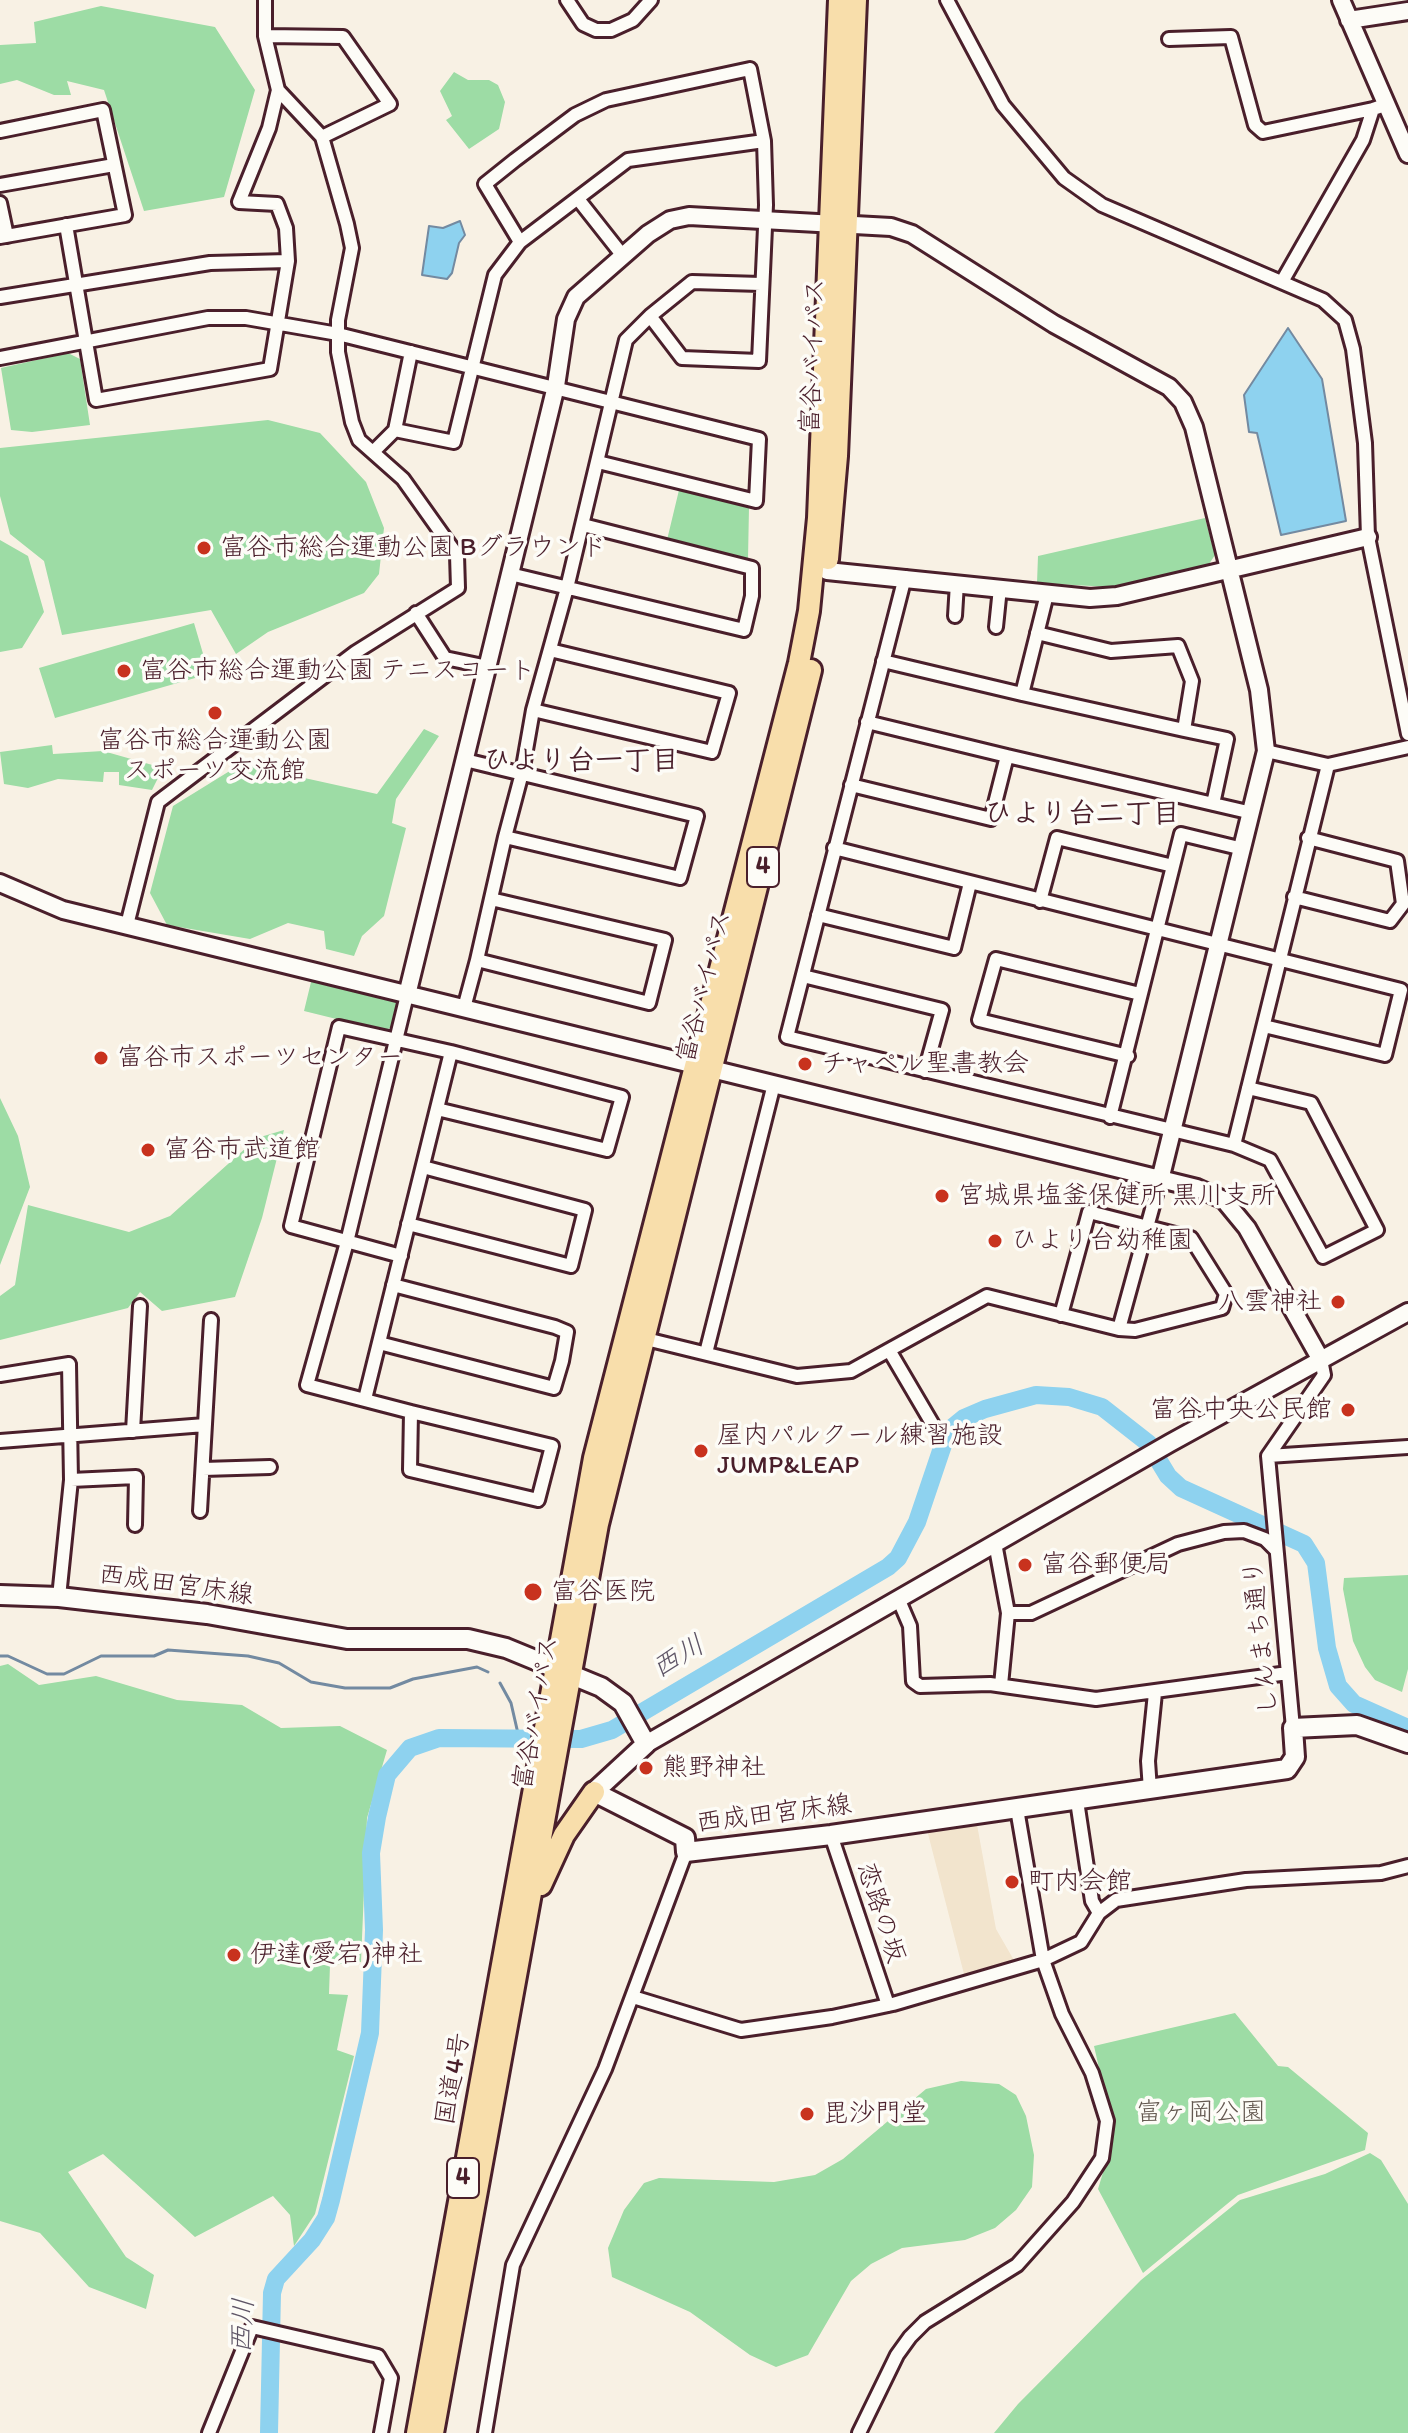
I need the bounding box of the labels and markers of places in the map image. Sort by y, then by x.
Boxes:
place label: 富谷市総合運動公園 Bグラウンド [220,532,607,564]
marker: 富谷市総合運動公園 Bグラウンド [195,539,213,557]
place label: 富谷市総合運動公園 テニスコート [140,655,536,687]
marker: 富谷市総合運動公園 テニスコート [115,662,133,680]
marker: 富谷市総合運動公園 スポーツ交流館 [206,704,224,722]
place label: 富谷市総合運動公園 スポーツ交流館 [98,725,332,786]
place label: 富谷市スポーツセンター [117,1042,403,1074]
place label: チャペル聖書教会 [821,1048,1029,1080]
marker: 富谷市スポーツセンター [92,1049,110,1067]
marker: チャペル聖書教会 [796,1055,814,1073]
place label: 富谷市武道館 [164,1134,320,1166]
marker: 富谷市武道館 [139,1141,157,1159]
place label: 宮城県塩釜保健所 黒川支所 [958,1180,1276,1212]
marker: 宮城県塩釜保健所 黒川支所 [933,1187,951,1205]
place label: ひより台幼稚園 [1011,1225,1193,1257]
marker: ひより台幼稚園 [986,1232,1004,1250]
place label: 八雲神社 [1218,1286,1322,1318]
marker: 八雲神社 [1329,1293,1347,1311]
place label: 富谷中央公民館 [1150,1394,1332,1426]
marker: 富谷中央公民館 [1339,1401,1357,1419]
place label: 屋内パルクール練習施設 JUMP&LEAP [717,1420,1003,1482]
marker: 屋内パルクール練習施設 JUMP&LEAP [692,1442,710,1460]
place label: 富谷郵便局 [1041,1549,1171,1581]
marker: 富谷郵便局 [1016,1556,1034,1574]
place label: 富谷医院 [551,1576,655,1608]
marker: 富谷医院 [522,1581,544,1603]
place label: 熊野神社 [662,1752,766,1784]
marker: 熊野神社 [637,1759,655,1777]
place label: 町内会館 [1028,1866,1132,1898]
marker: 町内会館 [1003,1873,1021,1891]
place label: 伊達(愛宕)神社 [250,1939,423,1971]
marker: 伊達(愛宕)神社 [225,1946,243,1964]
place label: 毘沙門堂 [823,2098,927,2130]
marker: 毘沙門堂 [798,2105,816,2123]

